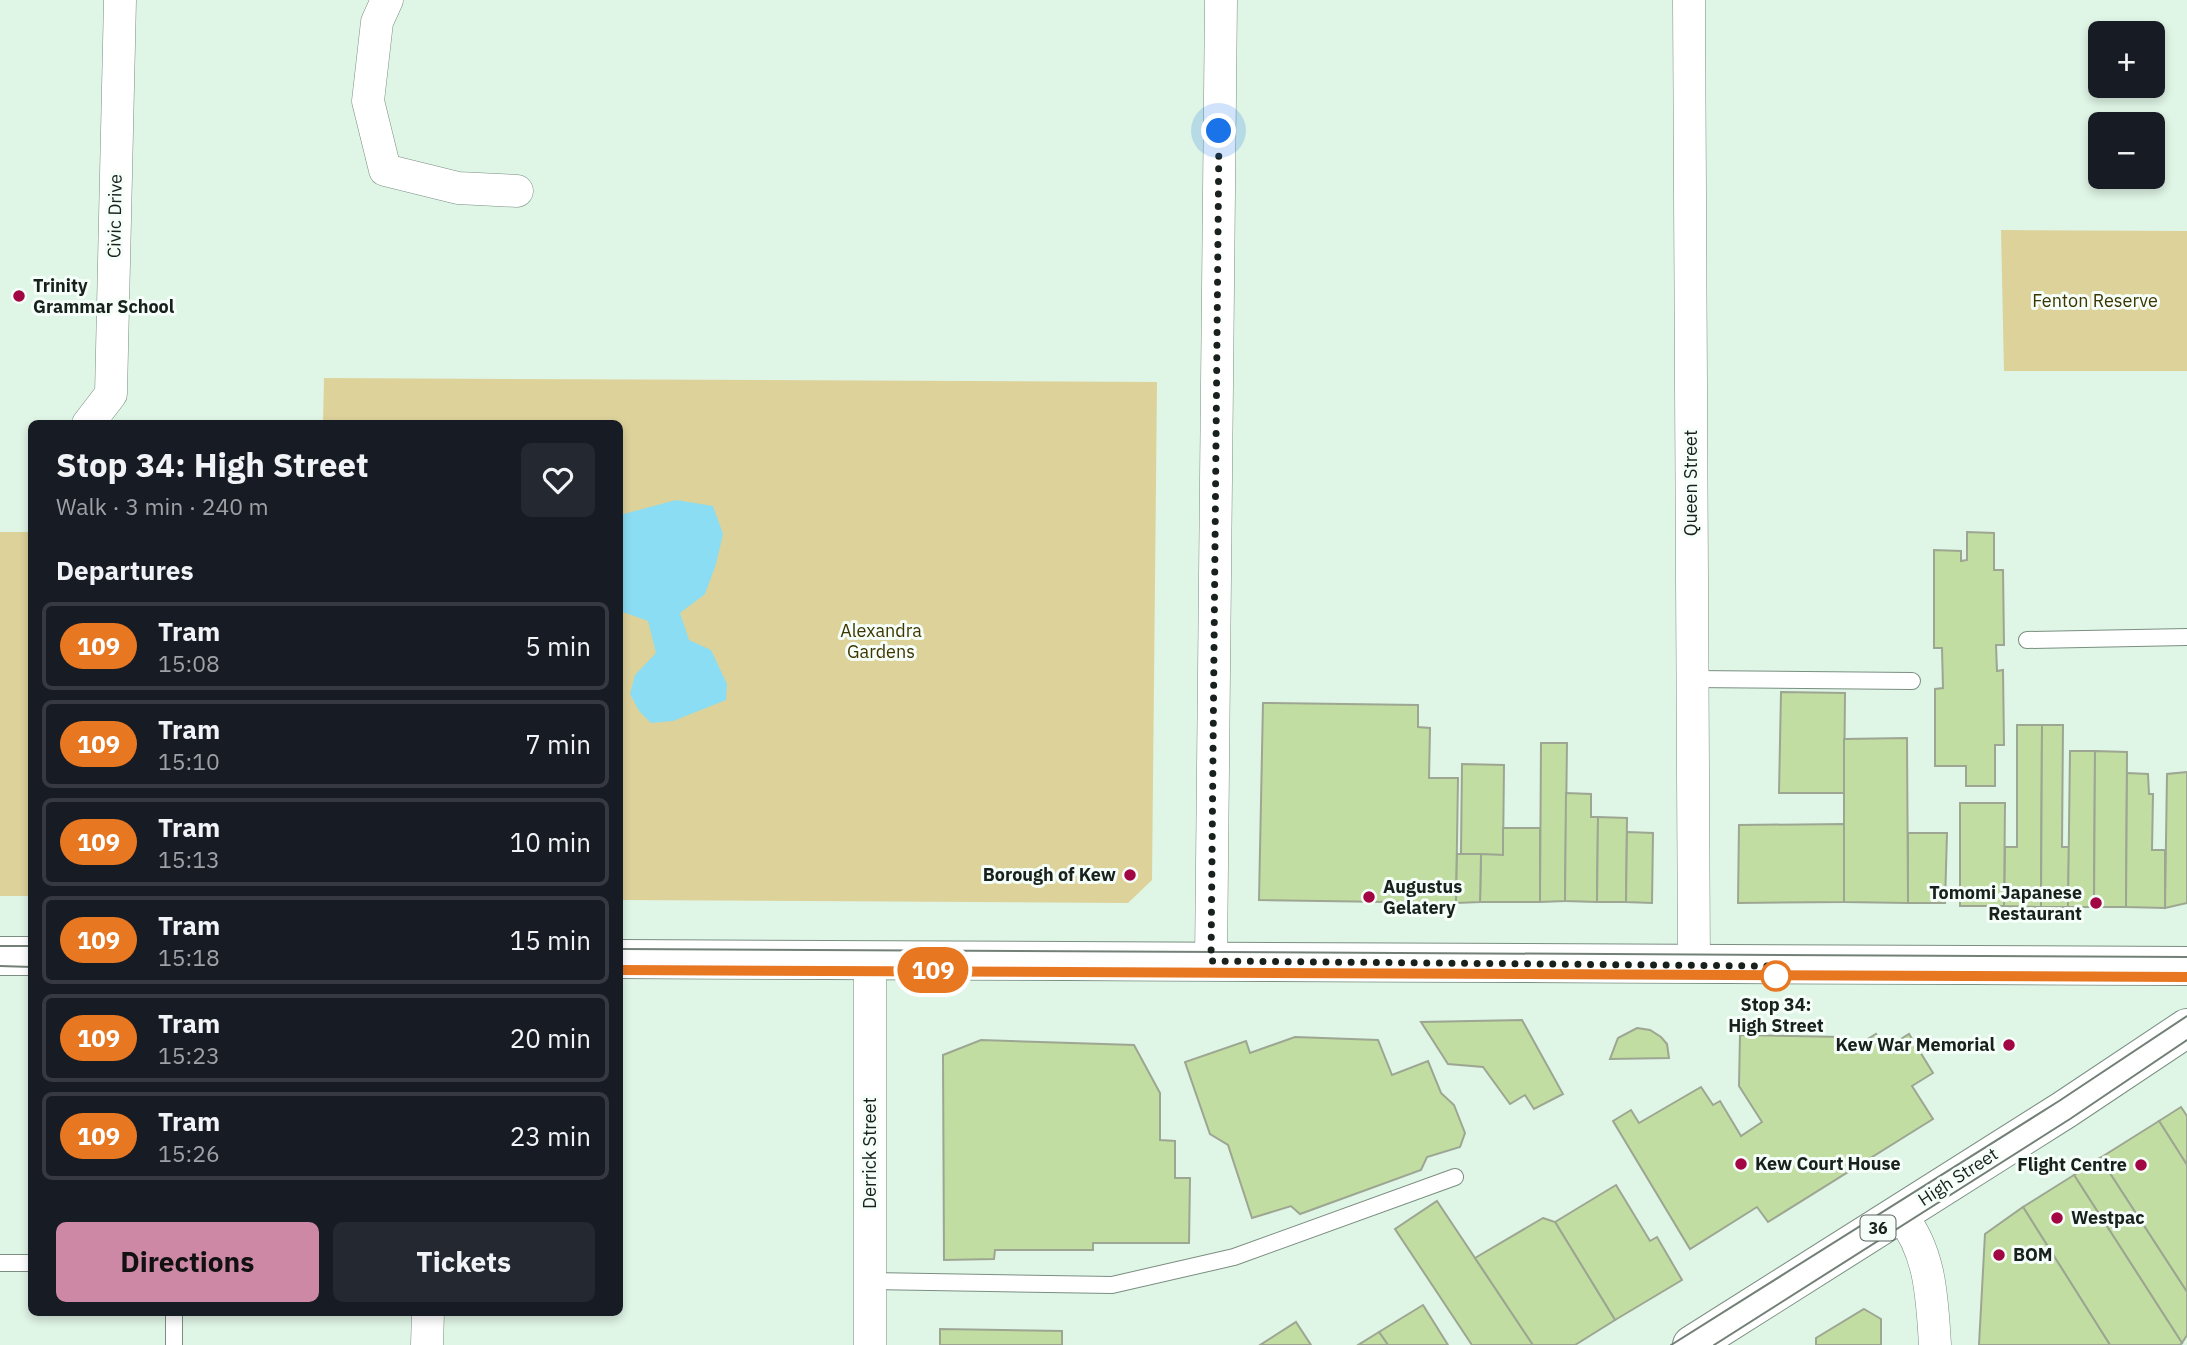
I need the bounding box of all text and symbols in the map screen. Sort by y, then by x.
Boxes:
map controls [2088,21,2165,189]
button: + [2088,21,2165,98]
button: − [2088,112,2165,189]
your location [1201,113,1236,148]
street label: Civic Drive [102,174,127,258]
place label: Trinity Grammar School [33,274,175,318]
marker: Trinity Grammar School [11,288,27,304]
park label: Fenton Reserve [2032,289,2158,312]
street label: Queen Street [1679,430,1702,536]
text: Stop 34: High Street [56,443,369,486]
button: heart [521,443,595,517]
text: Walk · 3 min · 240 m [56,491,269,521]
text: Departures [56,553,194,587]
text: Tram [158,614,220,648]
park label: Alexandra Gardens [840,619,922,663]
text: 5 min [525,629,591,663]
text: 109 [77,630,120,662]
text: 15:08 [158,648,220,678]
text: Tram [158,712,220,746]
text: 7 min [525,727,591,761]
text: 109 [77,728,120,760]
text: 15:10 [158,746,220,776]
text: Tram [158,810,220,844]
text: 10 min [510,825,591,859]
text: 109 [77,826,120,858]
text: 15:13 [158,844,220,874]
place label: Borough of Kew [983,863,1116,886]
marker: Borough of Kew [1122,867,1138,883]
place label: Augustus Gelatery [1383,875,1462,919]
place label: Tomomi Japanese Restaurant [1929,881,2082,925]
marker: Augustus Gelatery [1361,889,1377,905]
marker: Tomomi Japanese Restaurant [2088,895,2104,911]
text: Tram [158,908,220,942]
text: 15 min [510,923,591,957]
text: 109 [77,924,120,956]
text: 15:18 [158,942,220,972]
line badge: 109 [893,947,973,993]
text: 109 [911,954,955,986]
marker: Stop 34: High Street [1761,961,1791,991]
place label: Stop 34: High Street [1728,993,1824,1037]
text: Tram [158,1006,220,1040]
text: 20 min [510,1021,591,1055]
text: 109 [77,1022,120,1054]
place label: Kew War Memorial [1836,1033,1996,1056]
marker: Kew War Memorial [2001,1037,2017,1053]
text: 15:23 [158,1040,220,1070]
street label: Derrick Street [858,1097,881,1209]
text: Tram [158,1104,220,1138]
text: 23 min [510,1119,591,1153]
text: 109 [77,1120,120,1152]
text: 15:26 [158,1138,220,1168]
street label: High Street [1913,1142,2002,1211]
place label: Kew Court House [1755,1152,1901,1175]
place label: Flight Centre [2017,1153,2127,1176]
marker: Kew Court House [1733,1156,1749,1172]
marker: Flight Centre [2133,1157,2149,1173]
place label: Westpac [2071,1206,2145,1229]
marker: Westpac [2049,1210,2065,1226]
road number: 36 [1860,1216,1896,1240]
button: Directions [56,1222,319,1302]
button: Tickets [333,1222,595,1302]
place label: BOM [2013,1243,2053,1266]
marker: BOM [1991,1247,2007,1263]

